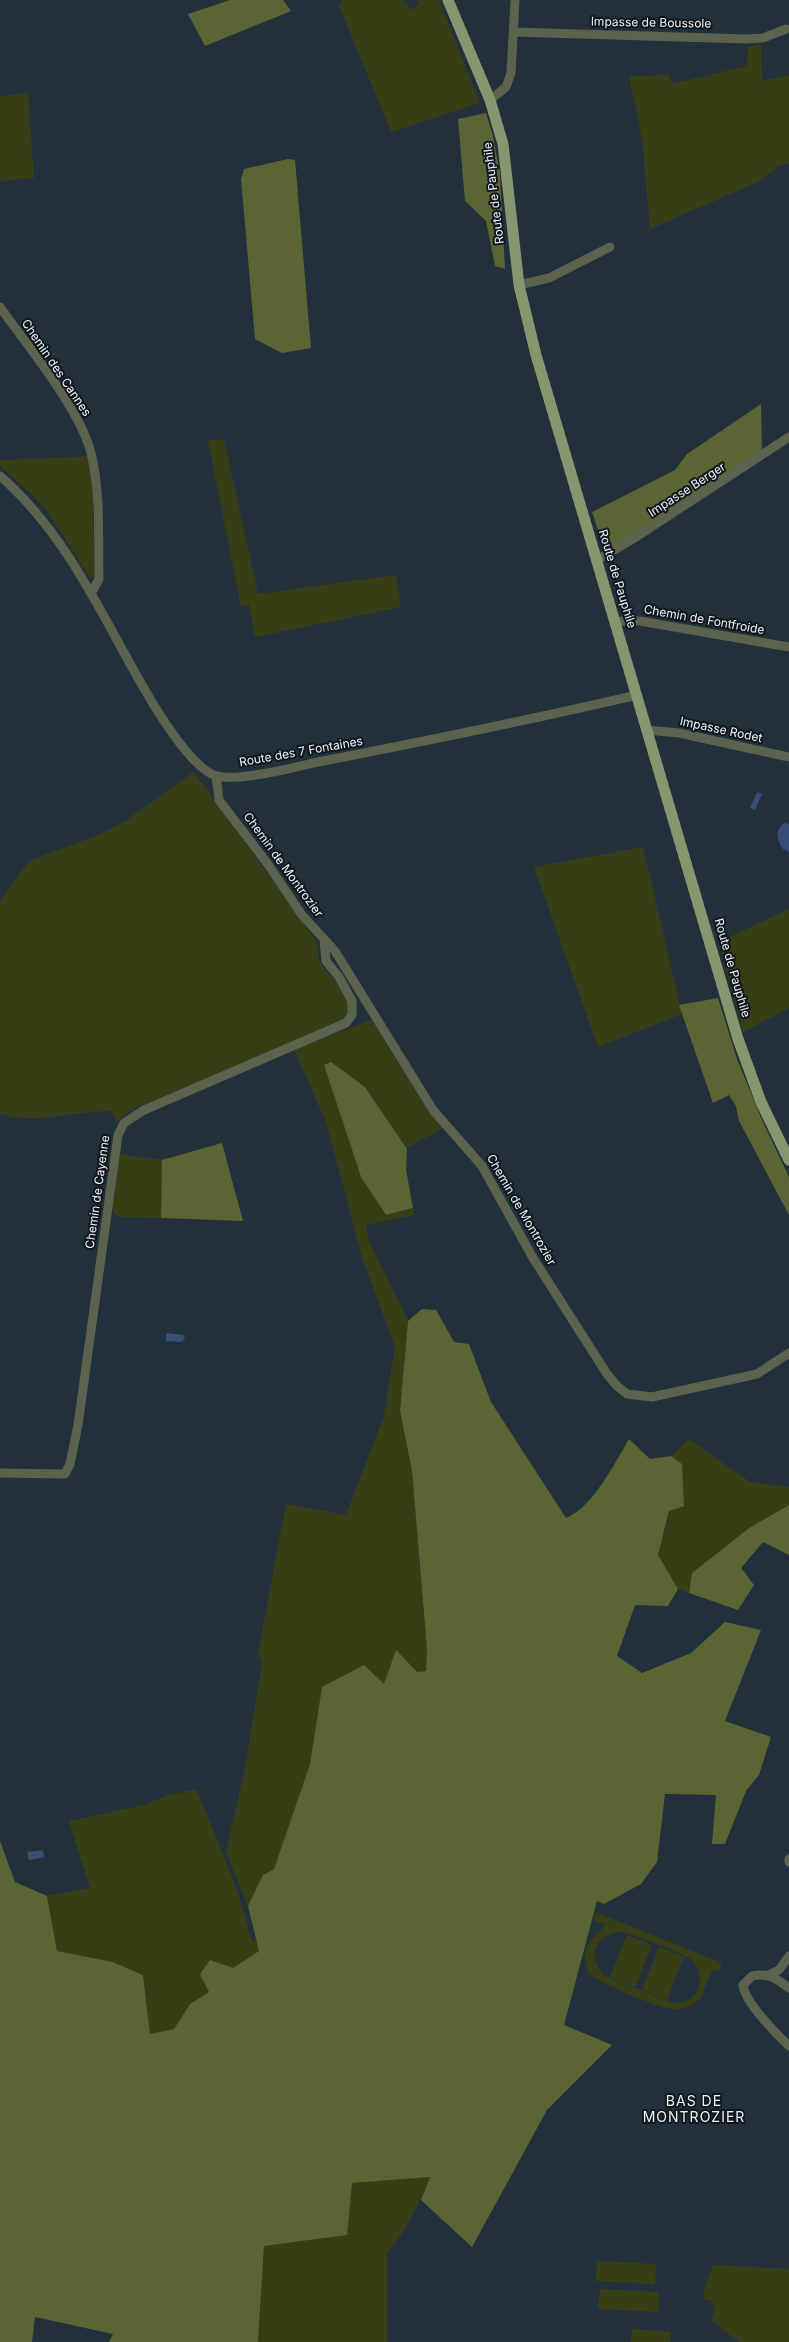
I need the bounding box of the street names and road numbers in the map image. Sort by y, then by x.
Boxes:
street label: Impasse de Boussole [591,15,711,31]
street label: Route de Pauphile [481,141,507,245]
street label: Chemin des Cannes [18,317,94,419]
street label: Impasse Berger [646,460,728,520]
street label: Route de Pauphile [595,528,639,630]
street label: Chemin de Fontfroide [643,602,765,638]
street label: Impasse Rodet [678,714,764,746]
street label: Route des 7 Fontaines [238,734,364,770]
street label: Chemin de Montrozier [240,810,326,920]
street label: Route de Pauphile [711,917,753,1019]
street label: Chemin de Cayenne [83,1134,113,1250]
street label: Chemin de Montrozier [483,1152,559,1268]

